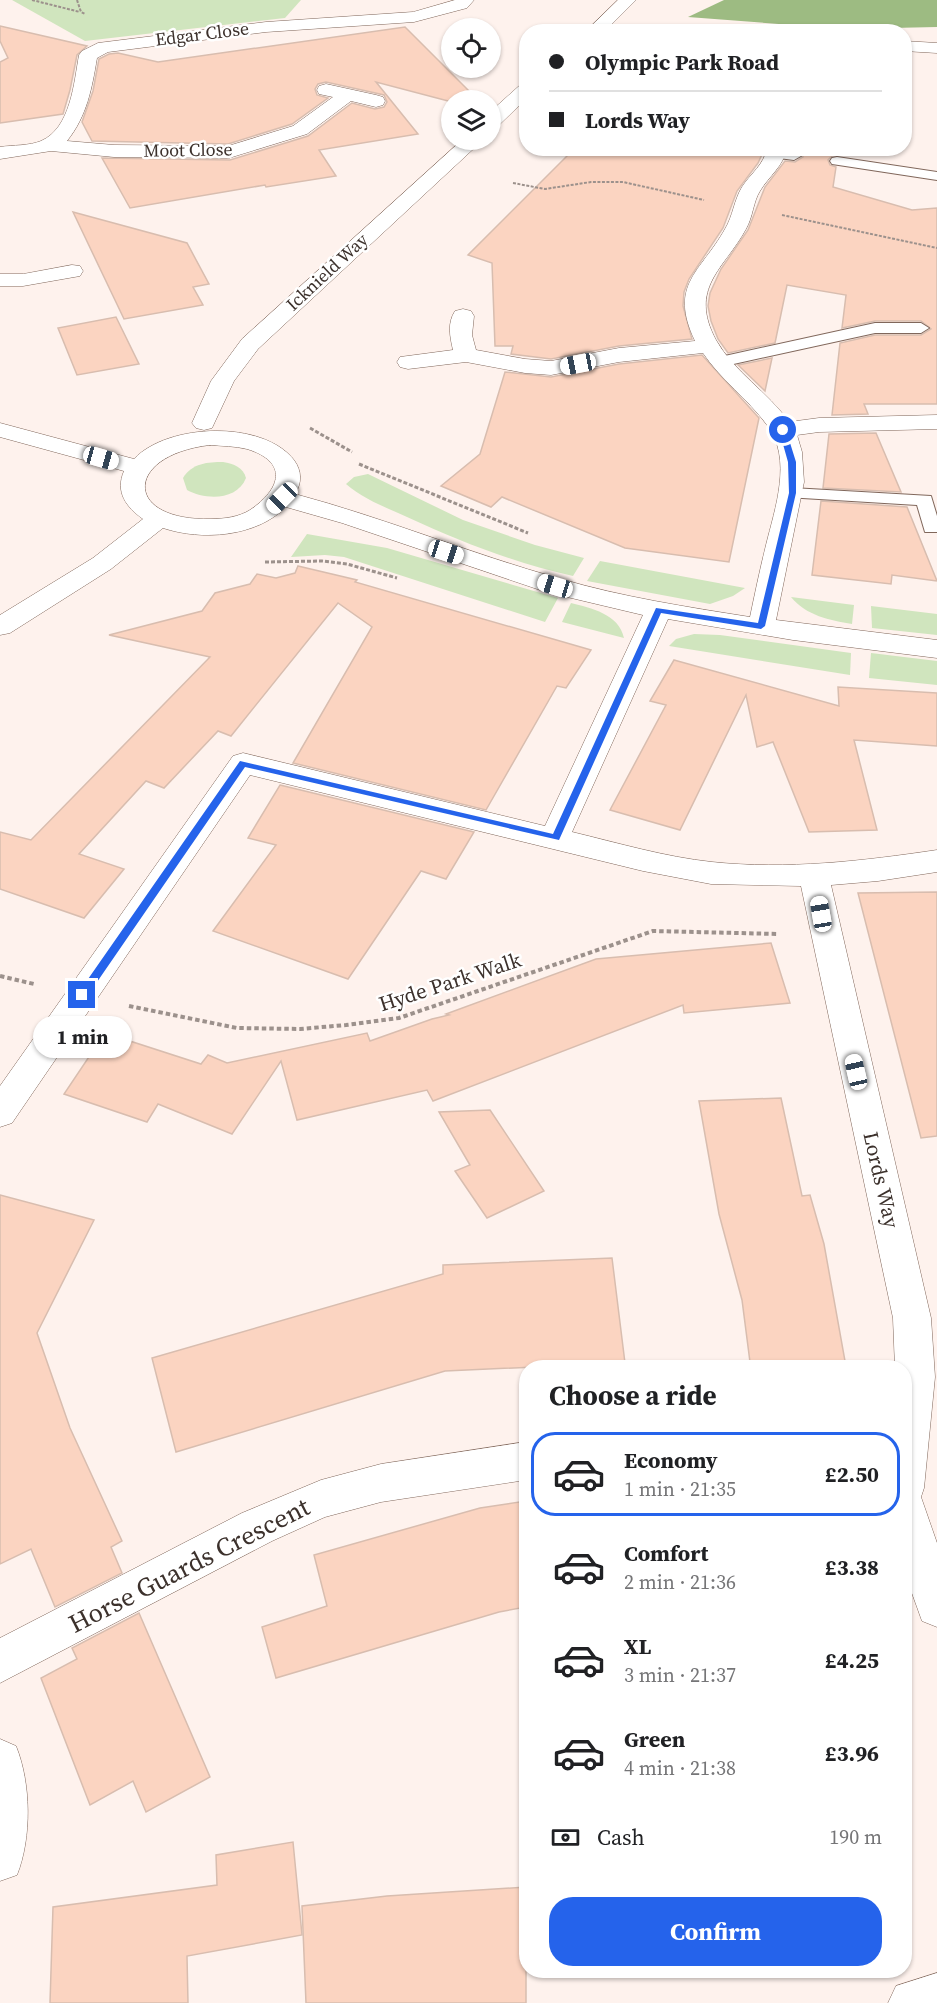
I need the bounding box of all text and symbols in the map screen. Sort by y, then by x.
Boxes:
street label: Edgar Close [154,15,250,52]
map controls [441,18,501,150]
button: locate [441,18,501,78]
text: Olympic Park Road [585,47,779,77]
button: layers [441,90,501,150]
text: Lords Way [585,105,690,135]
street label: Moot Close [143,136,233,163]
street label: Icknield Way [280,227,374,316]
car [559,352,597,376]
route start [769,416,796,443]
car [81,444,121,472]
car [263,479,301,517]
car [426,538,466,566]
car [535,572,575,600]
car [809,895,833,933]
street label: Hyde Park Walk [375,945,525,1018]
route end [68,981,95,1008]
callout: 1 min [32,1016,132,1058]
text: 1 min [57,1023,108,1051]
car [843,1052,869,1092]
street label: Lords Way [856,1129,907,1231]
text: Choose a ride [549,1377,717,1414]
text: Economy [624,1445,718,1475]
icon: car [552,1447,606,1501]
text: £2.50 [825,1459,879,1489]
text: 1 min · 21:35 [624,1475,736,1503]
street label: Horse Guards Crescent [62,1488,316,1641]
text: Comfort [624,1538,708,1568]
icon: car [552,1540,606,1594]
text: £3.38 [825,1552,879,1582]
text: 2 min · 21:36 [624,1568,736,1596]
text: XL [624,1631,651,1661]
icon: car [552,1633,606,1687]
text: £4.25 [825,1645,879,1675]
text: 3 min · 21:37 [624,1661,736,1689]
text: Green [624,1724,685,1754]
icon: car [552,1726,606,1780]
text: £3.96 [825,1738,879,1768]
text: 4 min · 21:38 [624,1754,736,1782]
icon: cash [549,1821,582,1854]
text: Cash [597,1822,645,1852]
text: 190 m [829,1823,882,1851]
button: Confirm [549,1897,882,1966]

